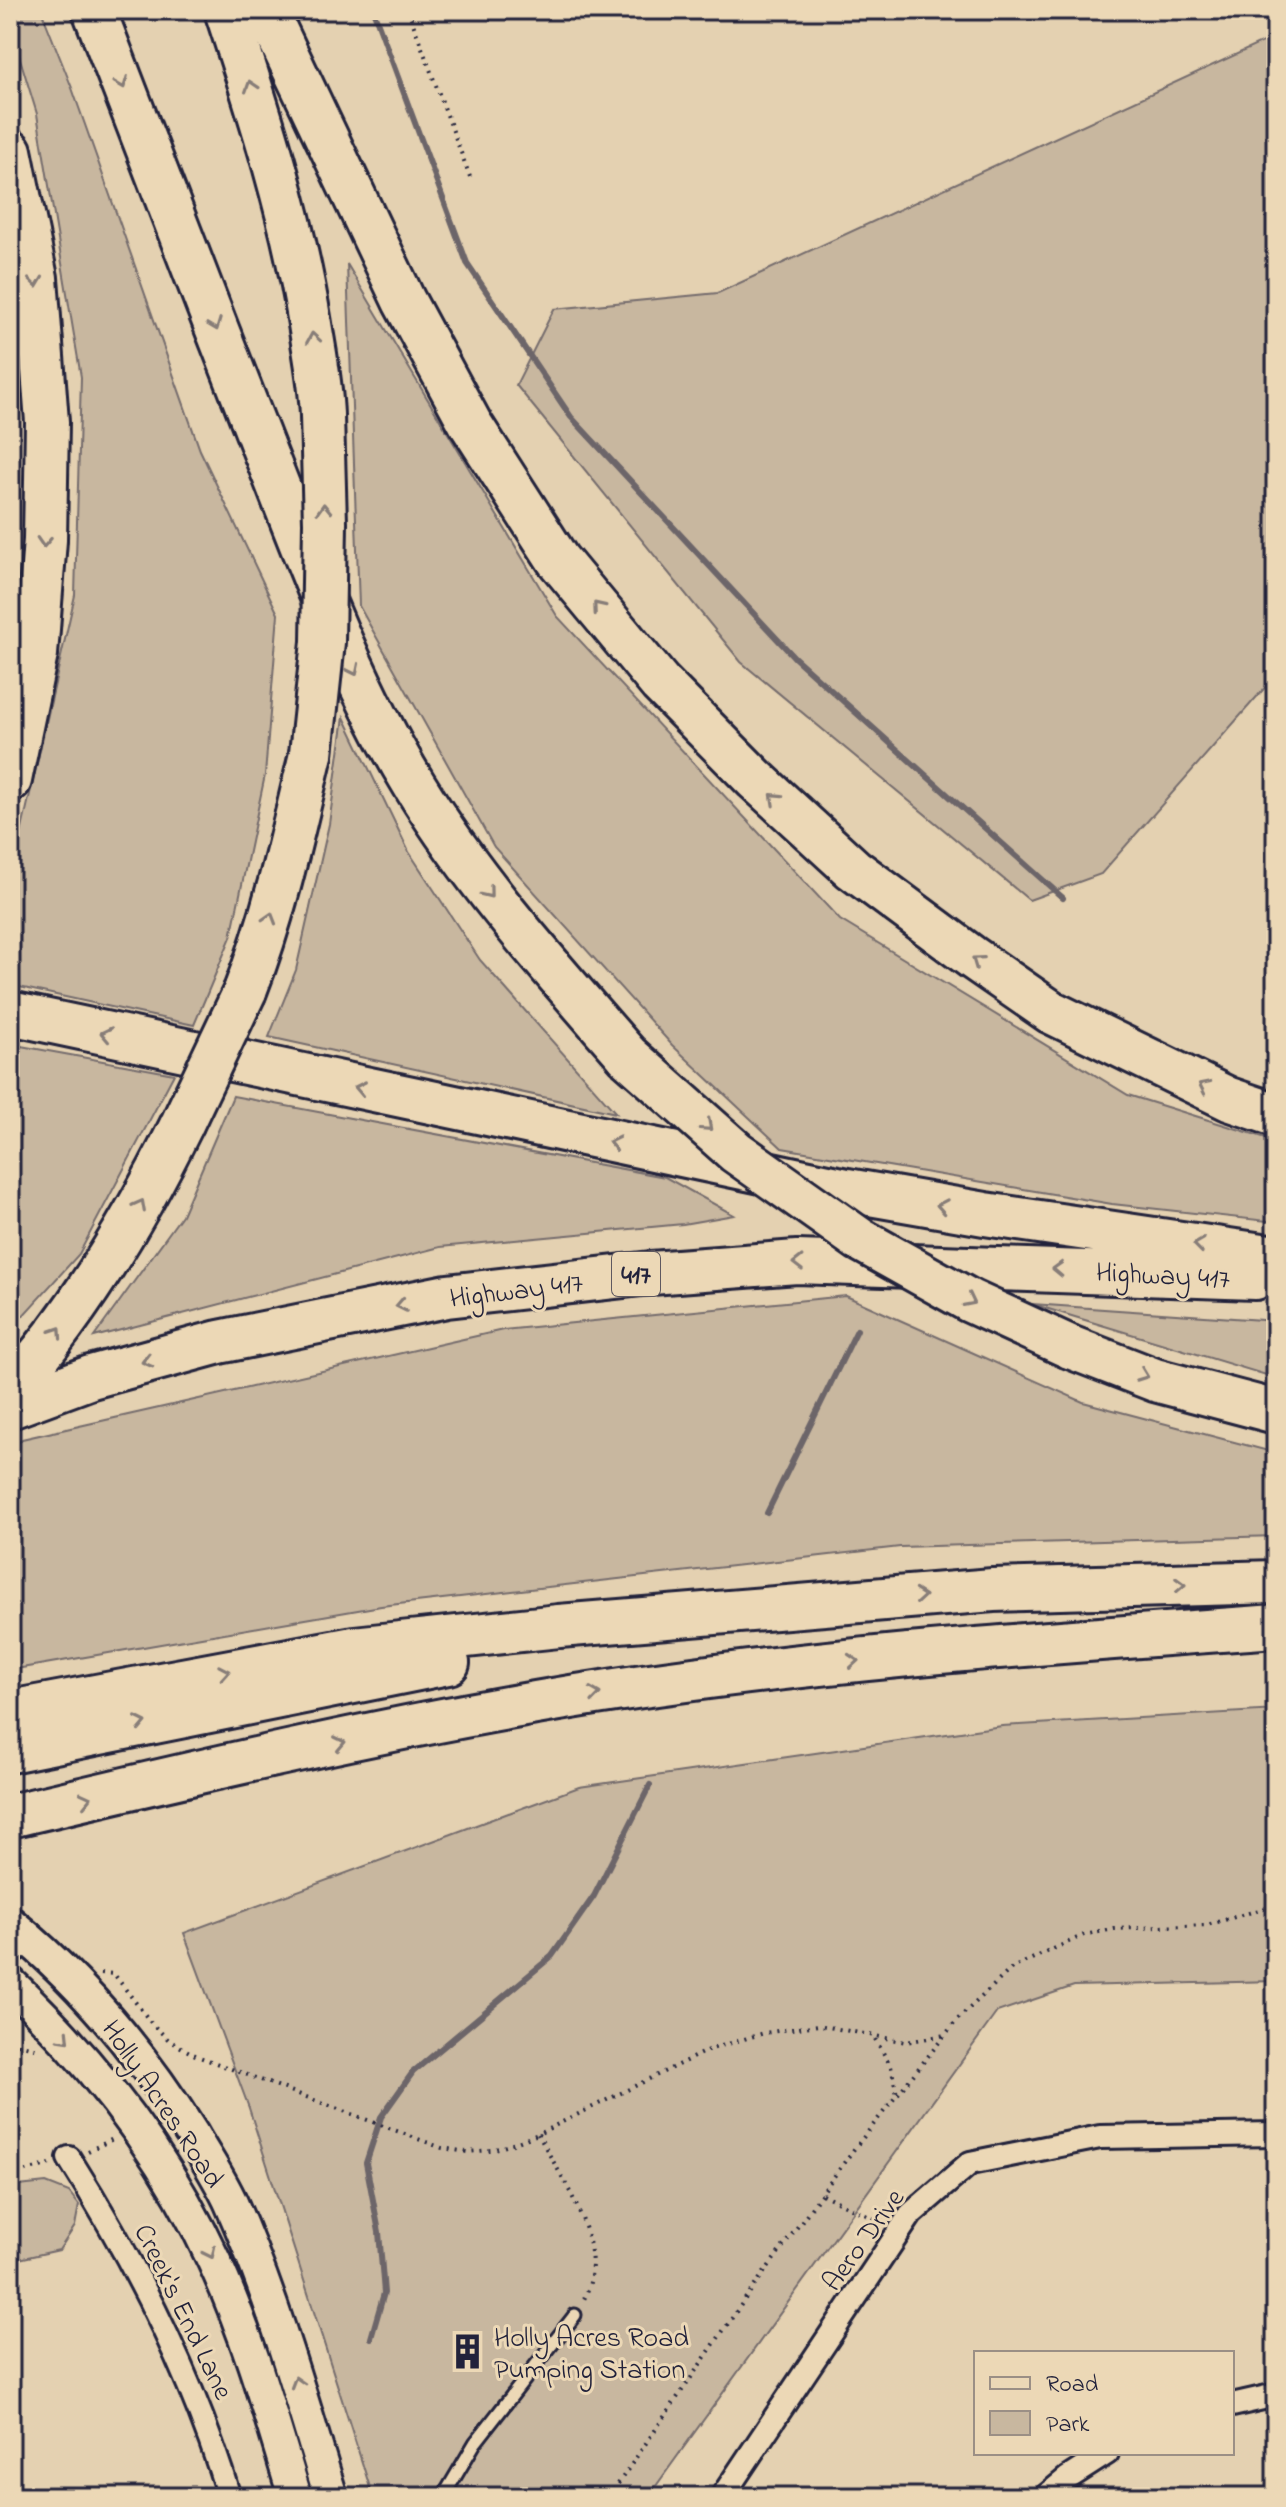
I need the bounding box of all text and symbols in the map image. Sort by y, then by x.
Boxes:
one-way arrow [112,75,129,89]
one-way arrow [244,80,260,94]
one-way arrow [27,276,44,289]
one-way arrow [205,318,222,332]
one-way arrow [305,332,322,345]
one-way arrow [316,502,333,515]
one-way arrow [36,536,53,549]
one-way arrow [593,602,608,617]
one-way arrow [344,662,360,677]
one-way arrow [769,793,784,807]
one-way arrow [478,883,493,898]
one-way arrow [261,911,277,925]
one-way arrow [971,956,985,971]
one-way arrow [99,1026,113,1043]
one-way arrow [354,1080,367,1097]
one-way arrow [1197,1080,1212,1096]
one-way arrow [698,1117,713,1131]
one-way arrow [607,1135,621,1152]
one-way arrow [130,1199,145,1213]
one-way arrow [935,1199,949,1216]
one-way arrow [1192,1237,1206,1254]
road number: 417 [612,1252,660,1296]
one-way arrow [791,1254,804,1271]
street label: Highway 417 [1095,1254,1231,1302]
one-way arrow [1051,1261,1064,1278]
street label: Highway 417 [447,1264,586,1321]
one-way arrow [961,1291,976,1306]
one-way arrow [394,1296,408,1313]
one-way arrow [47,1327,62,1341]
one-way arrow [141,1352,155,1369]
one-way arrow [1135,1365,1149,1382]
one-way arrow [1174,1576,1187,1593]
one-way arrow [914,1588,927,1605]
one-way arrow [847,1653,860,1670]
one-way arrow [218,1664,231,1681]
one-way arrow [588,1686,602,1703]
one-way arrow [134,1715,147,1732]
one-way arrow [333,1735,346,1752]
one-way arrow [79,1791,92,1808]
street label: Holly Acres Road [90,2013,233,2197]
one-way arrow [56,2029,70,2043]
street label: Aero Drive [813,2181,917,2301]
street label: Creek's End Lane [122,2218,242,2408]
one-way arrow [200,2244,216,2259]
place label: Holly Acres Road Pumping Station [494,2319,689,2392]
building icon: Holly Acres Road Pumping Station [449,2333,487,2371]
legend [974,2351,1234,2455]
text: Road [1046,2368,1099,2403]
one-way arrow [290,2375,306,2389]
text: Park [1046,2408,1090,2443]

